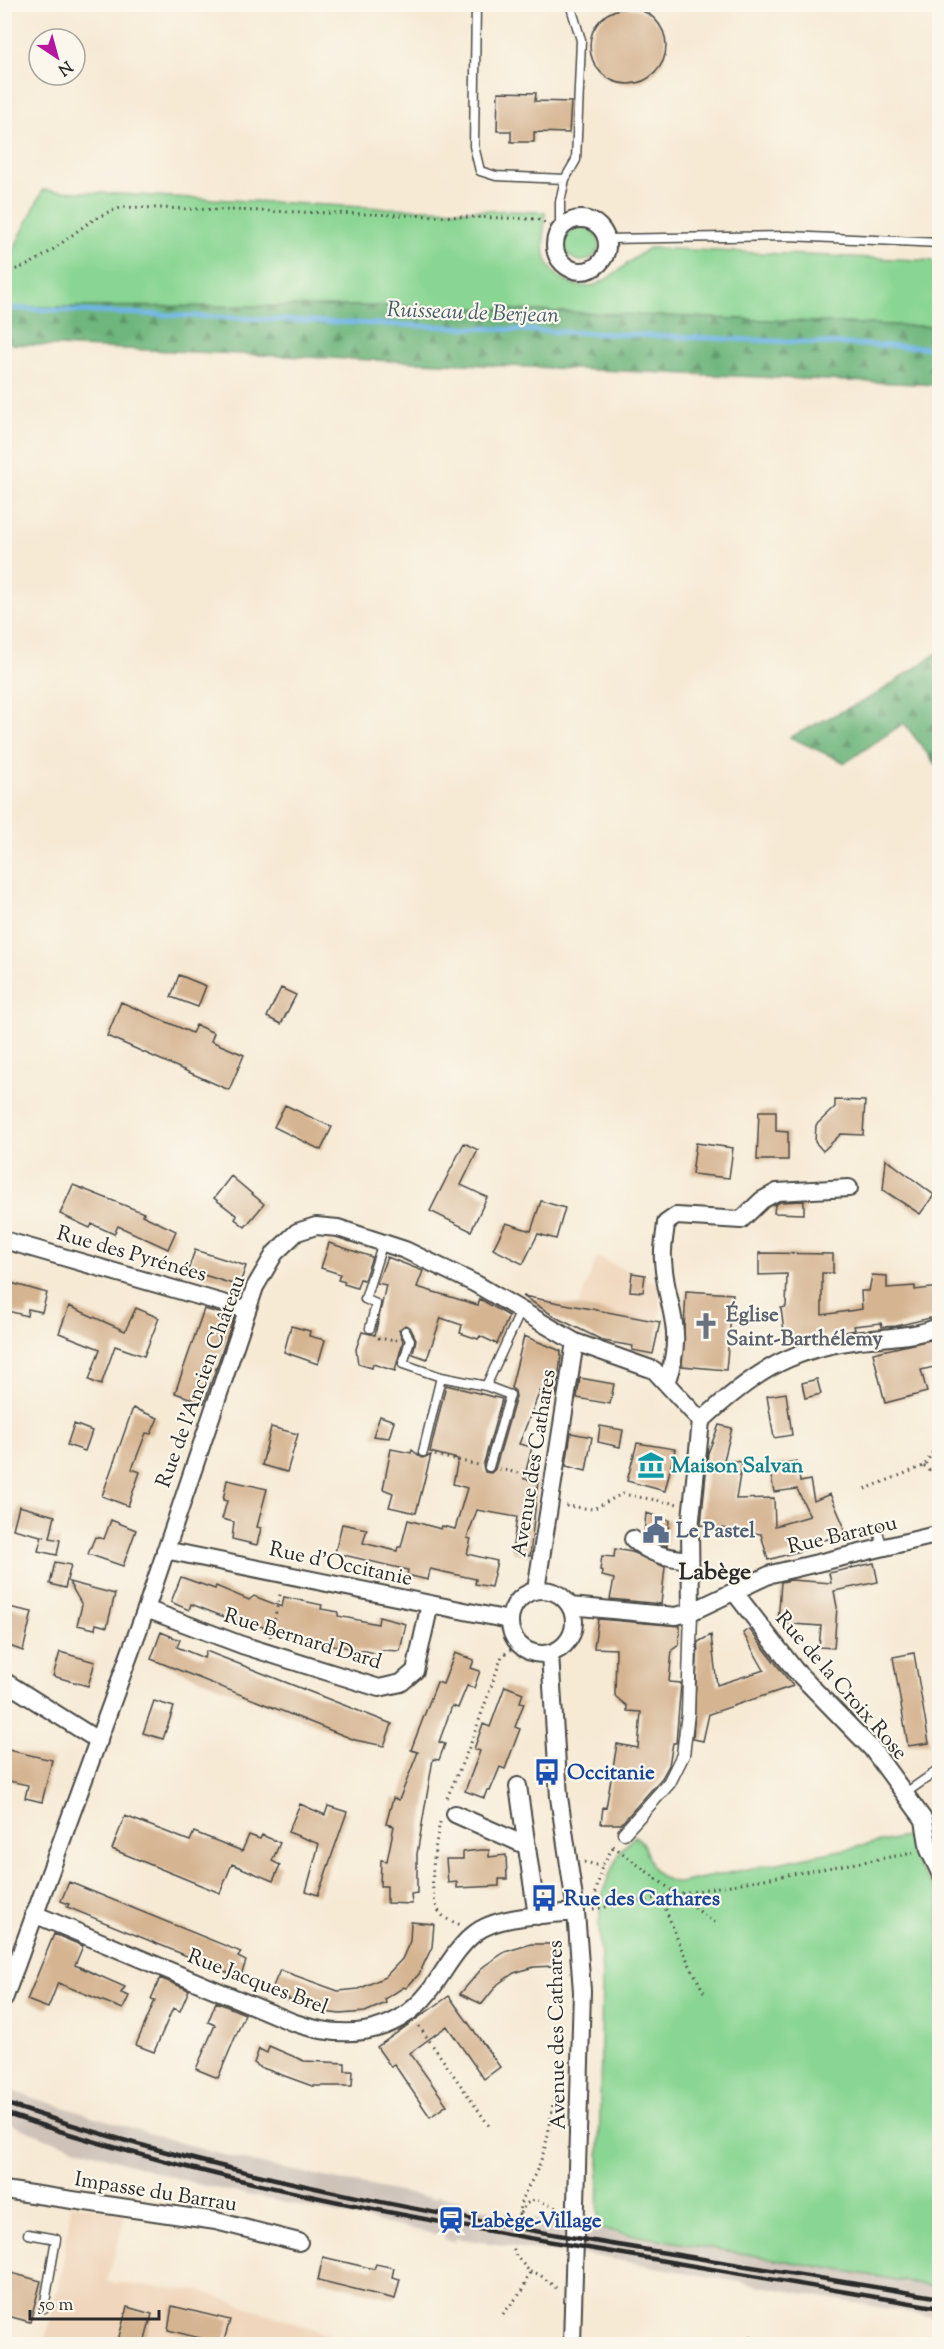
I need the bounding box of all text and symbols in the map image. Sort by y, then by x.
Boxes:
north arrow [27,27,87,87]
text: N [52,54,76,80]
water label: Ruisseau de Berjean [386,295,560,333]
street label: Rue des Pyrénées [53,1219,210,1291]
street label: Rue de l'Ancien Château [149,1271,254,1492]
place label: Église Saint-Barthélemy [726,1301,883,1355]
church icon: Église Saint-Barthélemy [691,1311,721,1341]
street label: Avenue des Cathares [505,1367,565,1559]
museum icon: Maison Salvan [636,1450,666,1480]
place label: Maison Salvan [671,1452,804,1482]
street label: Rue Baratou [785,1509,900,1563]
public building icon: Le Pastel [641,1515,671,1545]
place label: Le Pastel [676,1517,755,1547]
street label: Rue d'Occitanie [266,1535,415,1595]
district label: Labège [679,1556,751,1590]
street label: Rue Bernard Dard [220,1602,385,1678]
street label: Rue de la Croix Rose [767,1605,914,1767]
bus stop icon: Occitanie [532,1757,562,1787]
place label: Occitanie [567,1759,655,1789]
bus stop icon: Rue des Cathares [529,1883,559,1913]
place label: Rue des Cathares [564,1885,720,1915]
street label: Avenue des Cathares [541,1940,575,2130]
street label: Rue Jacques Brel [183,1942,332,2024]
street label: Impasse du Barrau [72,2165,239,2221]
station icon: Labège-Village [436,2205,466,2235]
place label: Labège-Village [471,2207,602,2237]
scale bar [30,2283,159,2321]
text: 50 m [38,2293,74,2319]

